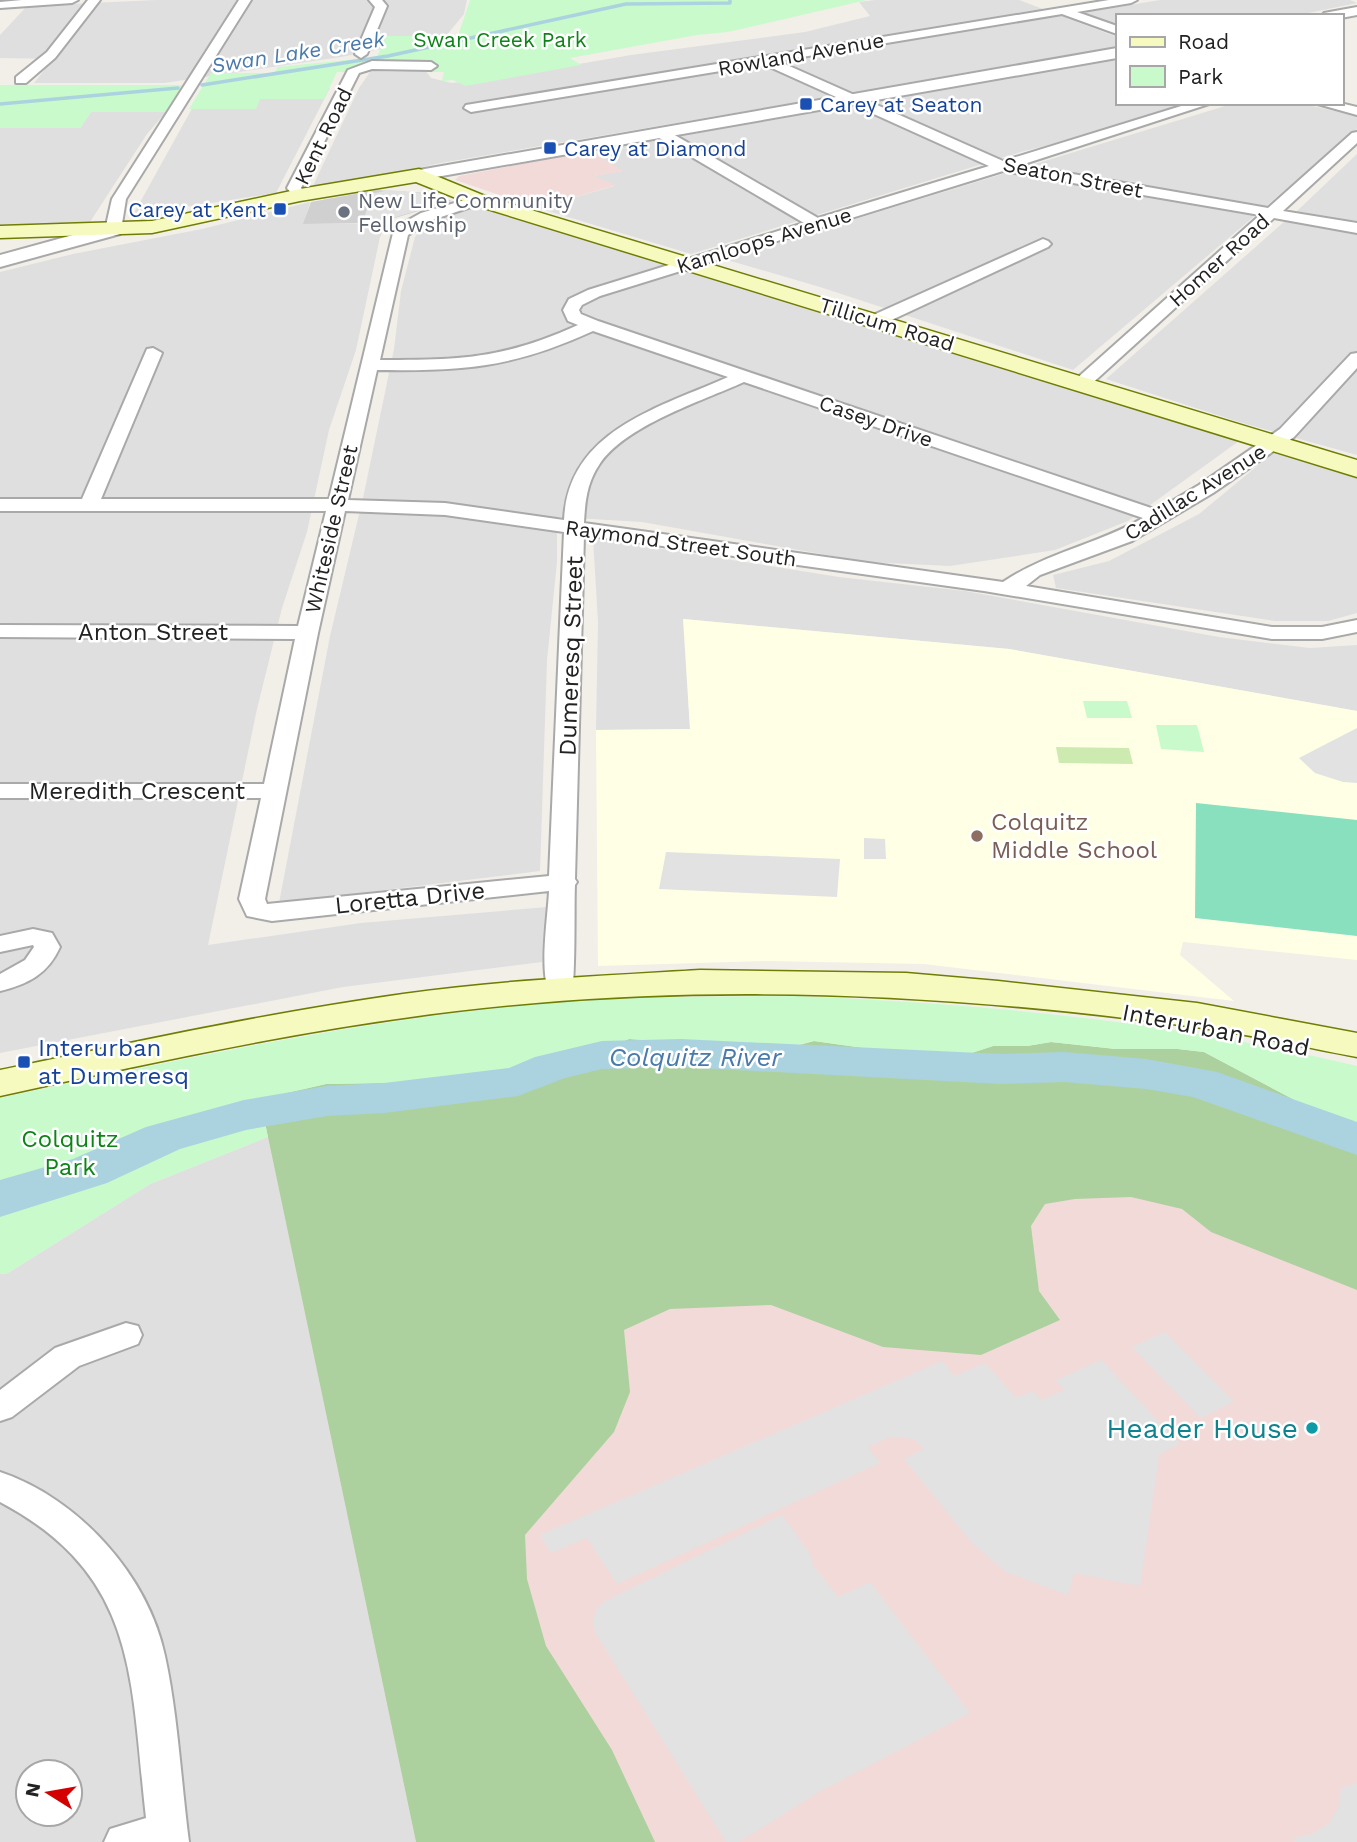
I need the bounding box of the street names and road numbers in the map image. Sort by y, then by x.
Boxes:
street label: Rowland Avenue [716,27,886,81]
street label: Kent Road [289,83,357,189]
street label: Seaton Street [1001,151,1145,203]
street label: Kamloops Avenue [673,201,855,279]
street label: Homer Road [1164,208,1274,312]
street label: Tillicum Road [817,292,957,356]
street label: Casey Drive [816,390,936,452]
street label: Cadillac Avenue [1120,438,1270,546]
street label: Whiteside Street [299,442,363,616]
street label: Raymond Street South [564,514,798,572]
street label: Dumeresq Street [554,555,588,757]
street label: Anton Street [78,618,228,646]
street label: Meredith Crescent [29,777,245,805]
street label: Loretta Drive [334,876,486,920]
street label: Interurban Road [1120,998,1312,1062]

